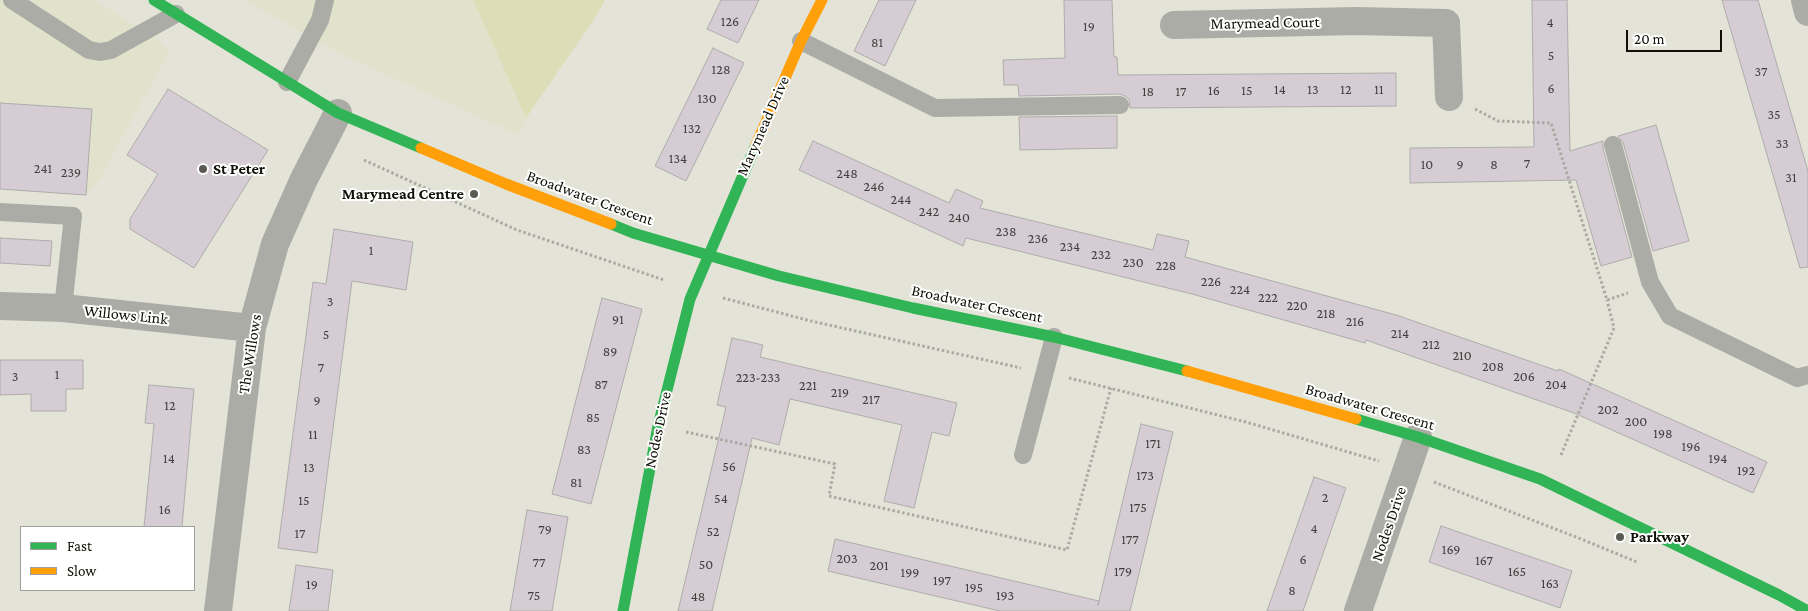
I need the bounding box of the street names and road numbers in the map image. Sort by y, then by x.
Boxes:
street label: Marymead Court [1210,12,1320,34]
street label: Marymead Drive [732,73,794,179]
street label: Broadwater Crescent [524,166,656,230]
street label: Broadwater Crescent [910,281,1044,327]
street label: Willows Link [83,301,169,329]
street label: The Willows [234,313,266,395]
street label: Broadwater Crescent [1303,379,1437,435]
street label: Nodes Drive [641,390,675,470]
street label: Nodes Drive [1367,484,1411,564]

